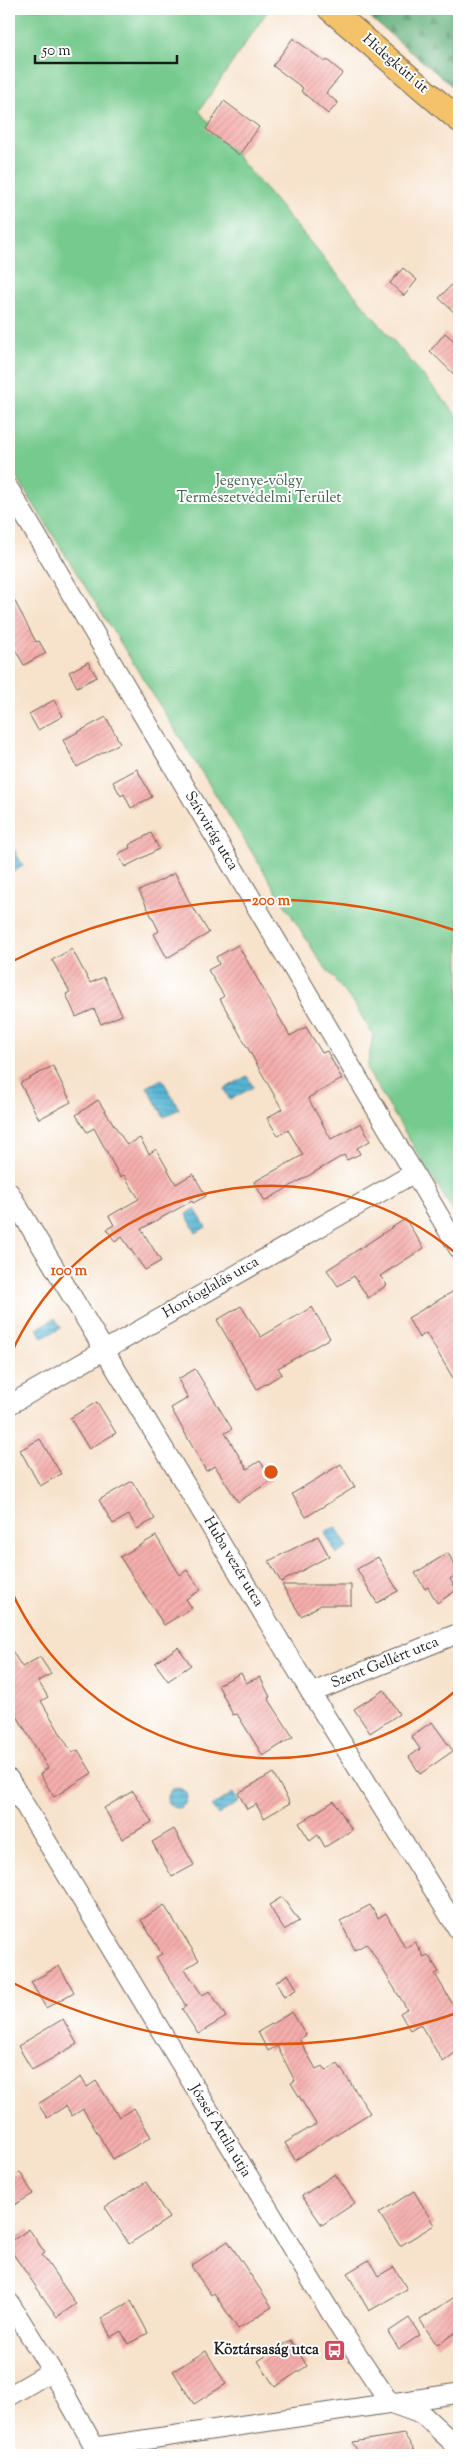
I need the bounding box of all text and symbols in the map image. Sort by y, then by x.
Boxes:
street label: Hidegkúti út [357,29,433,99]
scale bar [35,32,178,64]
text: 50 m [41,41,71,62]
park label: Jegenye-völgy Természetvédelmi Terület [177,471,341,509]
street label: Szívvirág utca [179,787,243,875]
text: 200 m [252,891,291,912]
street label: Honfoglalás utca [159,1252,263,1324]
text: 100 m [51,1261,88,1282]
centre of rings [262,1463,280,1481]
street label: Huba vezér utca [198,1513,268,1611]
street label: Szent Gellért utca [328,1632,442,1694]
street label: József Attila útja [183,2080,256,2182]
bus stop icon: Köztársaság utca [323,2338,347,2362]
place label: Köztársaság utca [214,2340,319,2361]

